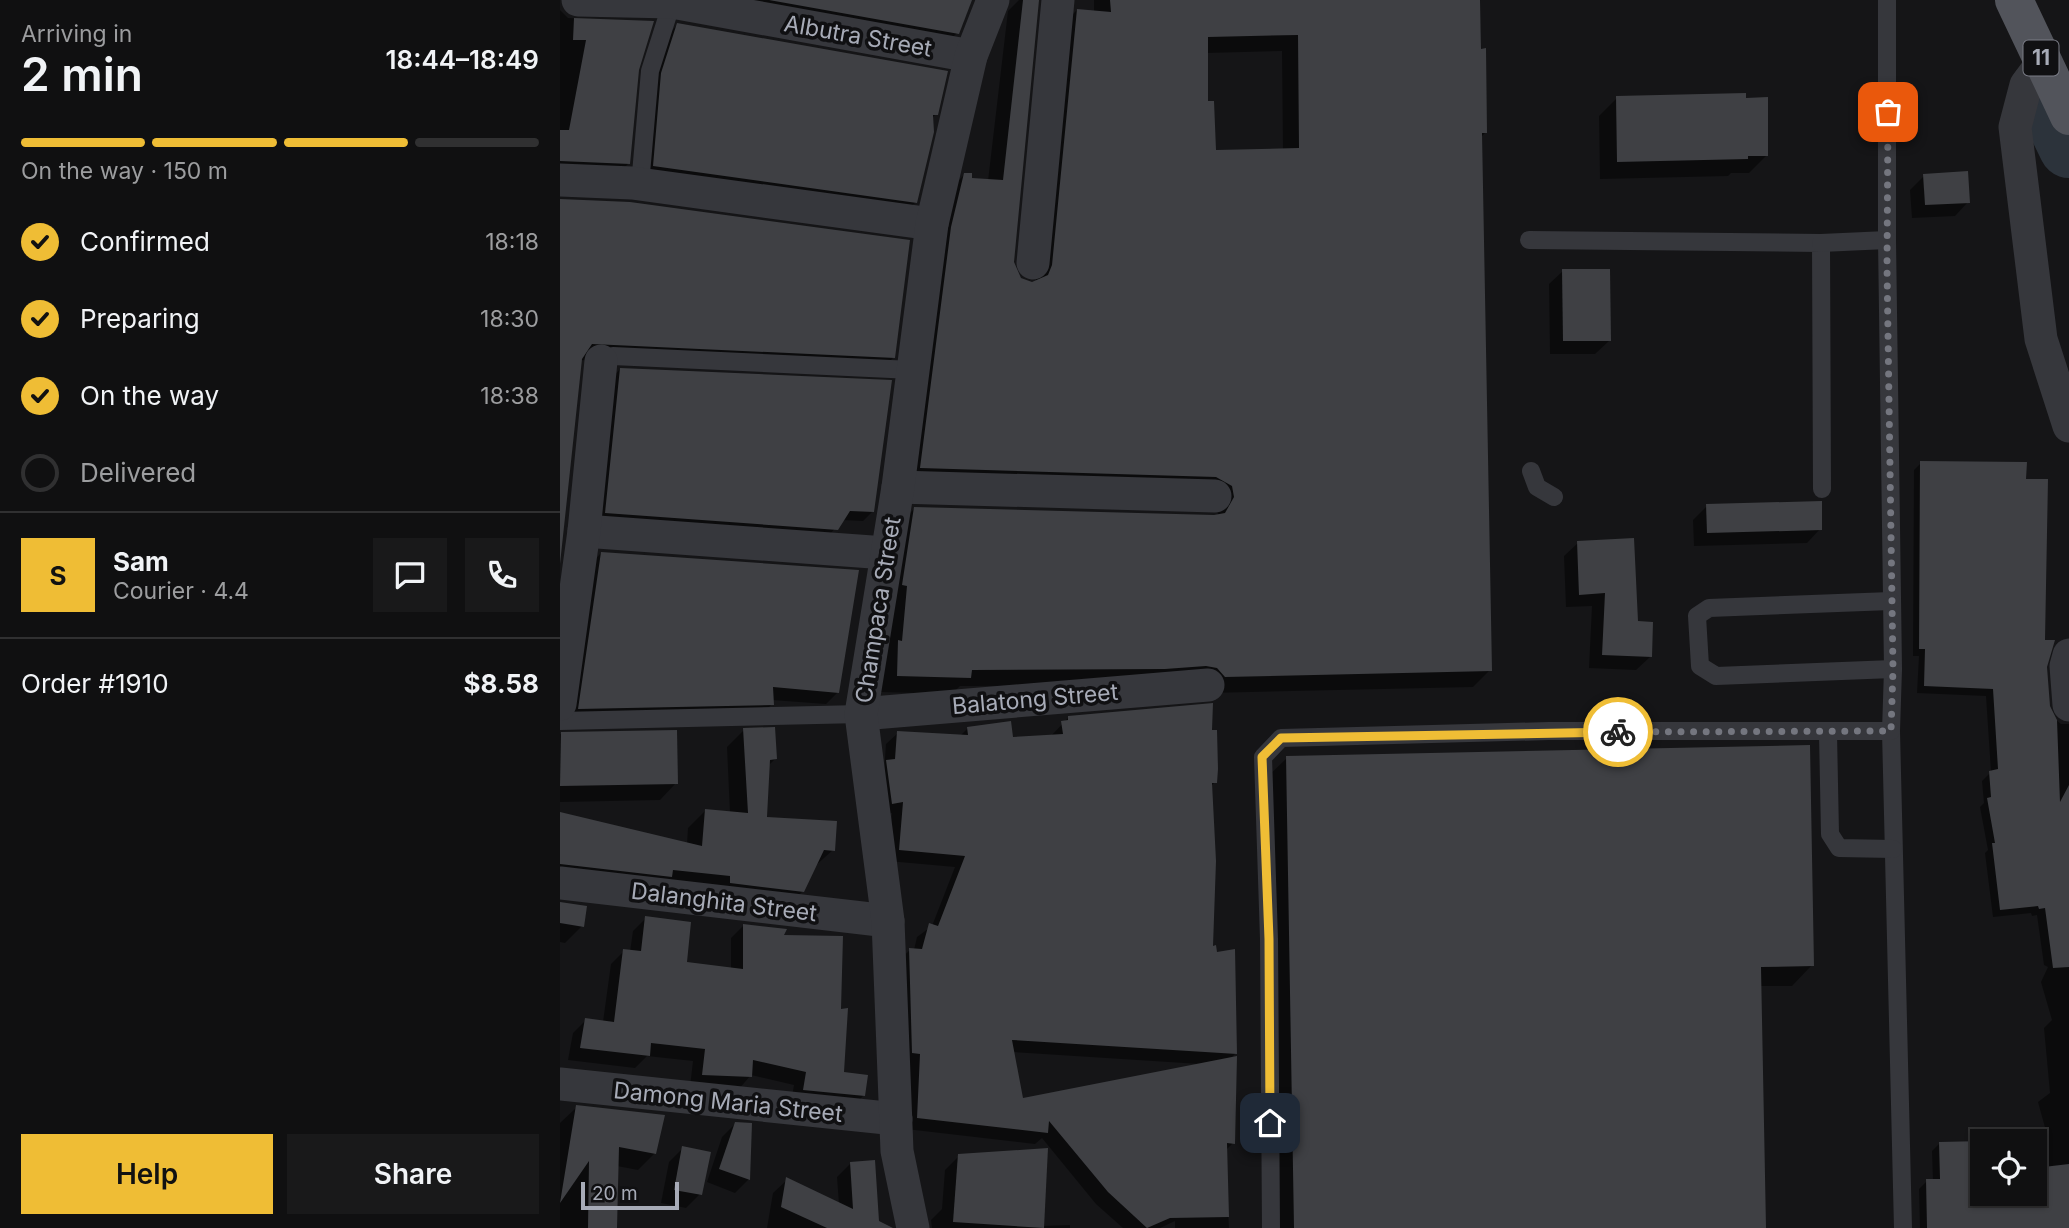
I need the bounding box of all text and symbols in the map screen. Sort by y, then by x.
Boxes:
street label: Albutra Street [782,9,935,63]
text: Arriving in [21,20,132,48]
road number: 11 [2024,41,2058,76]
text: 18:44–18:49 [386,44,539,75]
text: 2 min [21,46,143,102]
pin [1858,82,1918,142]
icon: bag [1869,93,1907,131]
text: On the way · 150 m [21,157,228,185]
icon: check [21,223,59,261]
text: Confirmed [80,226,210,257]
text: 18:18 [485,228,539,256]
icon: check [21,300,59,338]
text: Preparing [80,303,200,334]
text: 18:30 [480,305,539,333]
icon: check [21,377,59,415]
text: On the way [80,380,219,411]
text: 18:38 [480,382,539,410]
text: Delivered [80,457,196,488]
street label: Champaca Street [849,514,907,705]
button: chat [373,538,447,612]
button: phone [465,538,539,612]
text: Sam [113,546,169,577]
text: S [49,560,67,591]
text: Courier · 4.4 [113,577,249,605]
text: Order #1910 [21,668,169,699]
text: $8.58 [464,668,539,699]
street label: Balatong Street [951,678,1120,720]
courier [1583,697,1653,767]
icon: bike [1599,713,1637,751]
street label: Dalanghita Street [630,877,819,927]
street label: Damong Maria Street [612,1076,844,1128]
pin [1240,1093,1300,1153]
icon: home [1251,1104,1289,1142]
map controls [1970,1129,2047,1206]
button: locate [1970,1129,2047,1206]
button: Help [21,1134,273,1214]
button: Share [287,1134,539,1214]
scale bar [581,1179,679,1211]
text: 20 m [592,1182,638,1205]

